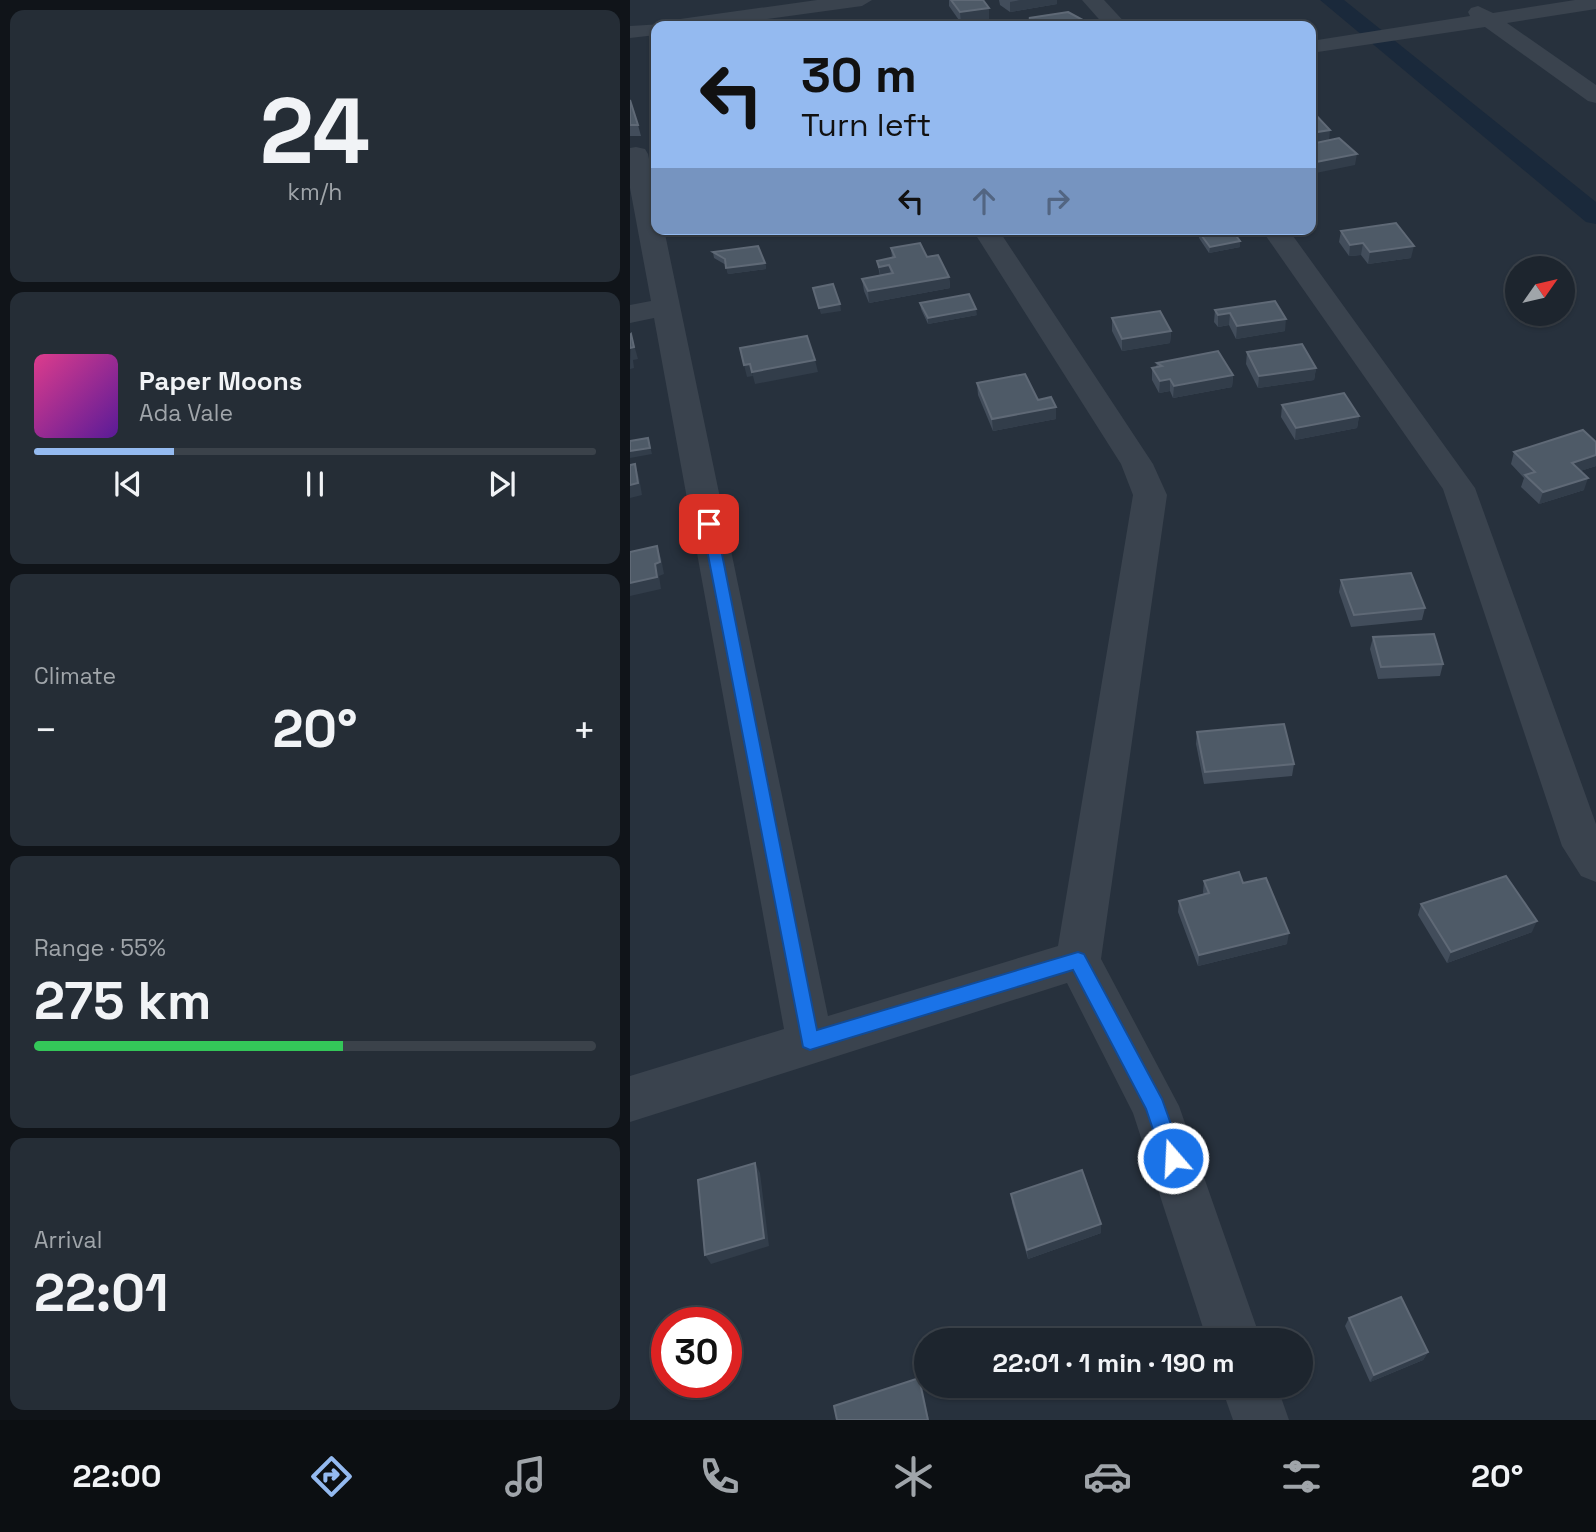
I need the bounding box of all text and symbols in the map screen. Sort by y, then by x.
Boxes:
text: 30 m [801,44,917,106]
icon: left [686,49,777,140]
text: 24 [260,73,370,190]
text: Turn left [801,105,931,145]
text: km/h [288,177,342,207]
icon: left [892,182,930,220]
icon: ahead [965,182,1003,220]
icon: right [1038,182,1076,220]
north arrow [1505,256,1575,326]
map controls [1505,256,1575,326]
text: Paper Moons [139,364,302,398]
text: Ada Vale [139,398,233,428]
icon: previous [109,465,147,503]
icon: pause [296,465,334,503]
icon: next [483,465,521,503]
pin [679,494,739,554]
icon: arrive [690,505,728,543]
text: Climate [34,661,116,691]
text: 20° [272,696,358,762]
text: − [34,706,58,754]
text: + [572,706,596,754]
text: Range · 55% [34,933,166,963]
text: 275 km [34,968,211,1034]
position arrow [1136,1121,1210,1195]
text: Arrival [34,1225,102,1255]
text: 22:01 [34,1260,168,1326]
speed limit sign: 30 [651,1307,742,1398]
text: 22:01 · 1 min · 190 m [993,1346,1234,1380]
icon: directions [307,1452,356,1501]
icon: music [501,1452,550,1501]
icon: phone [695,1452,744,1501]
icon: climate [889,1452,938,1501]
icon: car [1083,1452,1132,1501]
icon: filters [1277,1452,1326,1501]
text: 22:00 [73,1456,162,1496]
text: 20° [1471,1456,1523,1496]

